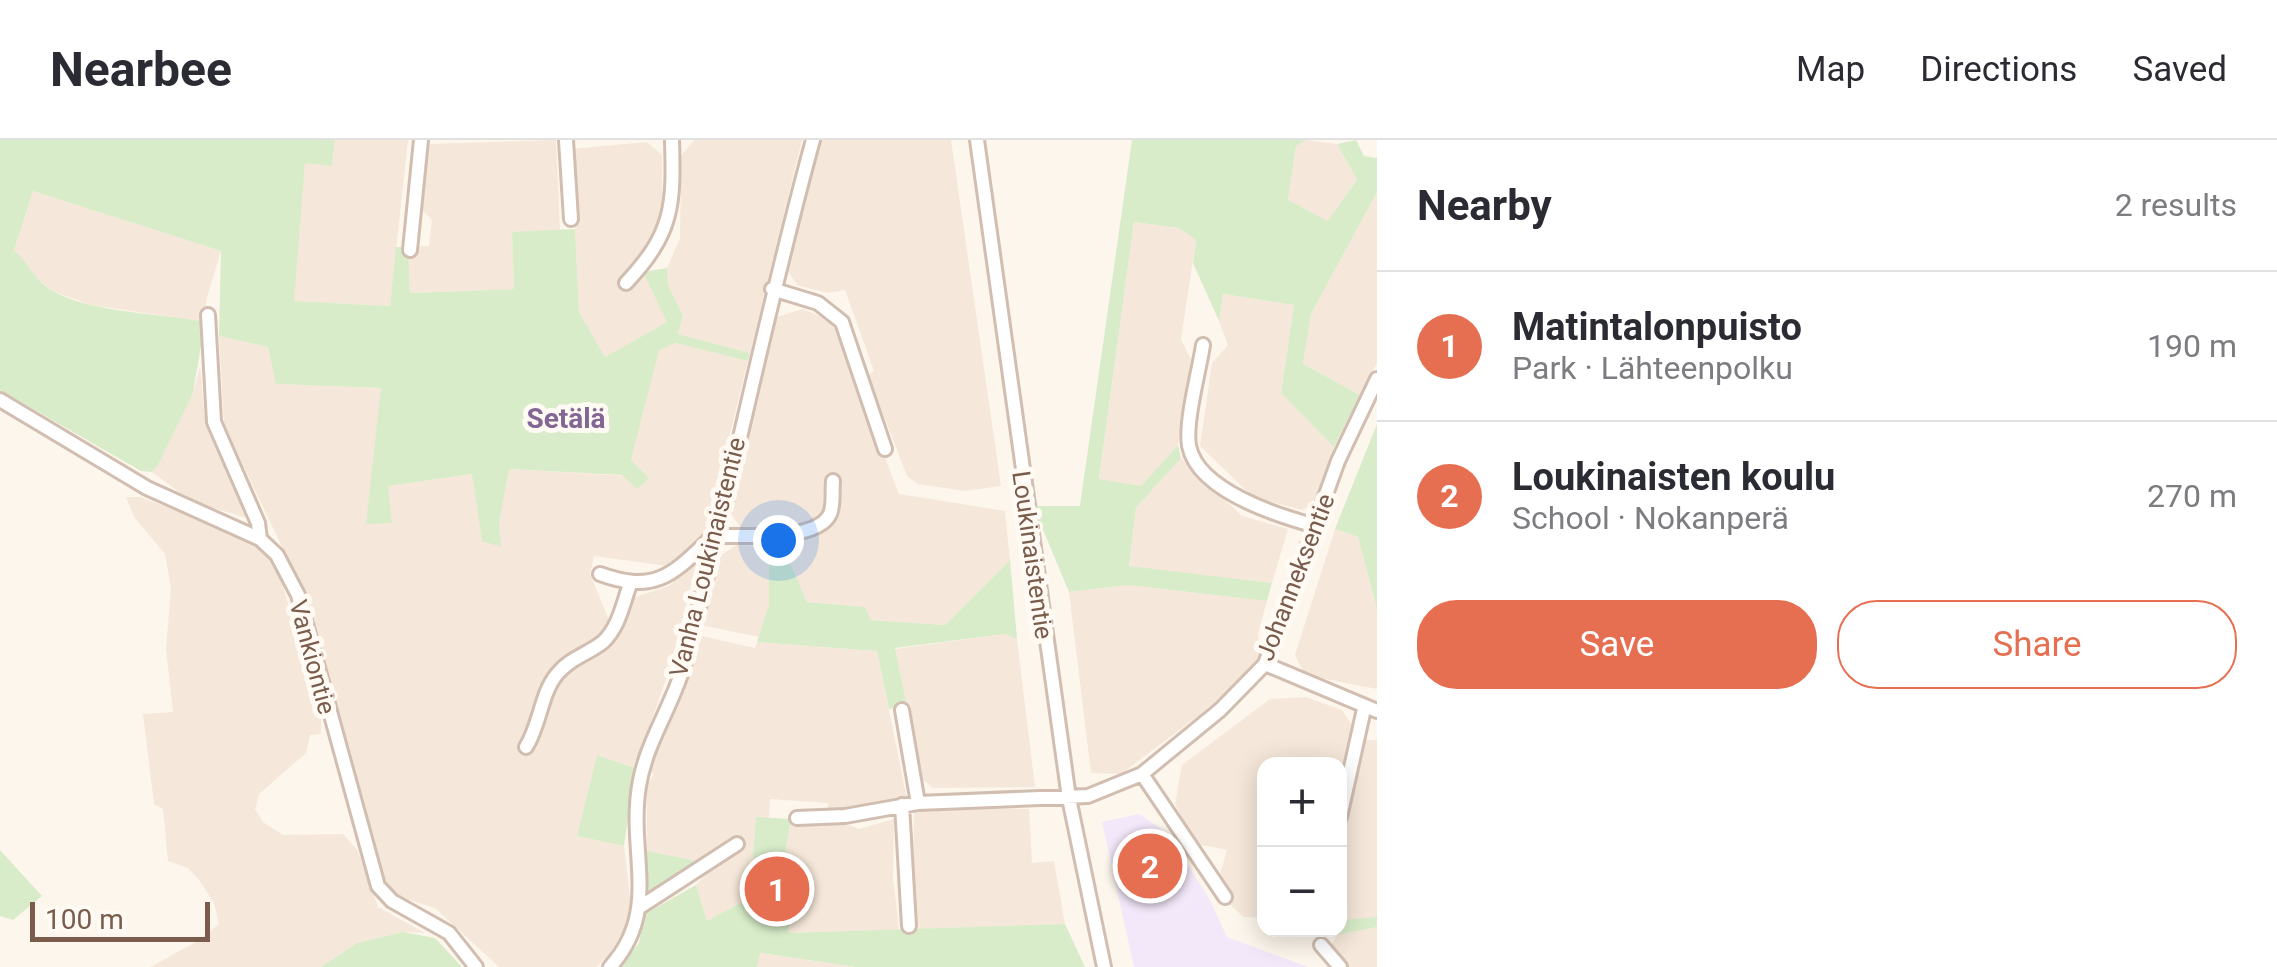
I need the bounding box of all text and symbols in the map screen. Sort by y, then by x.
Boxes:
text: Nearbee [50,41,232,98]
text: Map [1796,49,1865,90]
text: Directions [1920,49,2077,90]
text: Saved [2132,49,2227,90]
text: Nearby [1417,181,1552,230]
text: 2 results [2115,186,2237,224]
text: Matintalonpuisto [1512,305,1802,349]
text: 1 [1440,327,1459,365]
text: 190 m [2147,327,2237,365]
text: Park · Lähteenpolku [1512,349,1793,387]
district label: Setälä [526,402,606,435]
street label: Vanha Loukinaistentie [664,434,751,680]
text: Loukinaisten koulu [1512,455,1835,499]
street label: Loukinaistentie [1006,469,1059,641]
text: 2 [1440,477,1459,515]
text: 270 m [2147,477,2237,515]
street label: Johanneksentie [1250,490,1341,665]
text: School · Nokanperä [1512,499,1789,537]
your location [753,515,804,566]
street label: Vankiontie [283,597,342,717]
button: Save [1417,600,1817,689]
button: Share [1837,600,2237,689]
map controls [1257,757,1347,937]
button: + [1257,757,1347,847]
pin: 2 [1118,828,1182,904]
button: − [1257,847,1347,937]
pin: 1 [744,852,810,926]
scale bar [30,897,210,942]
text: 100 m [45,903,124,936]

